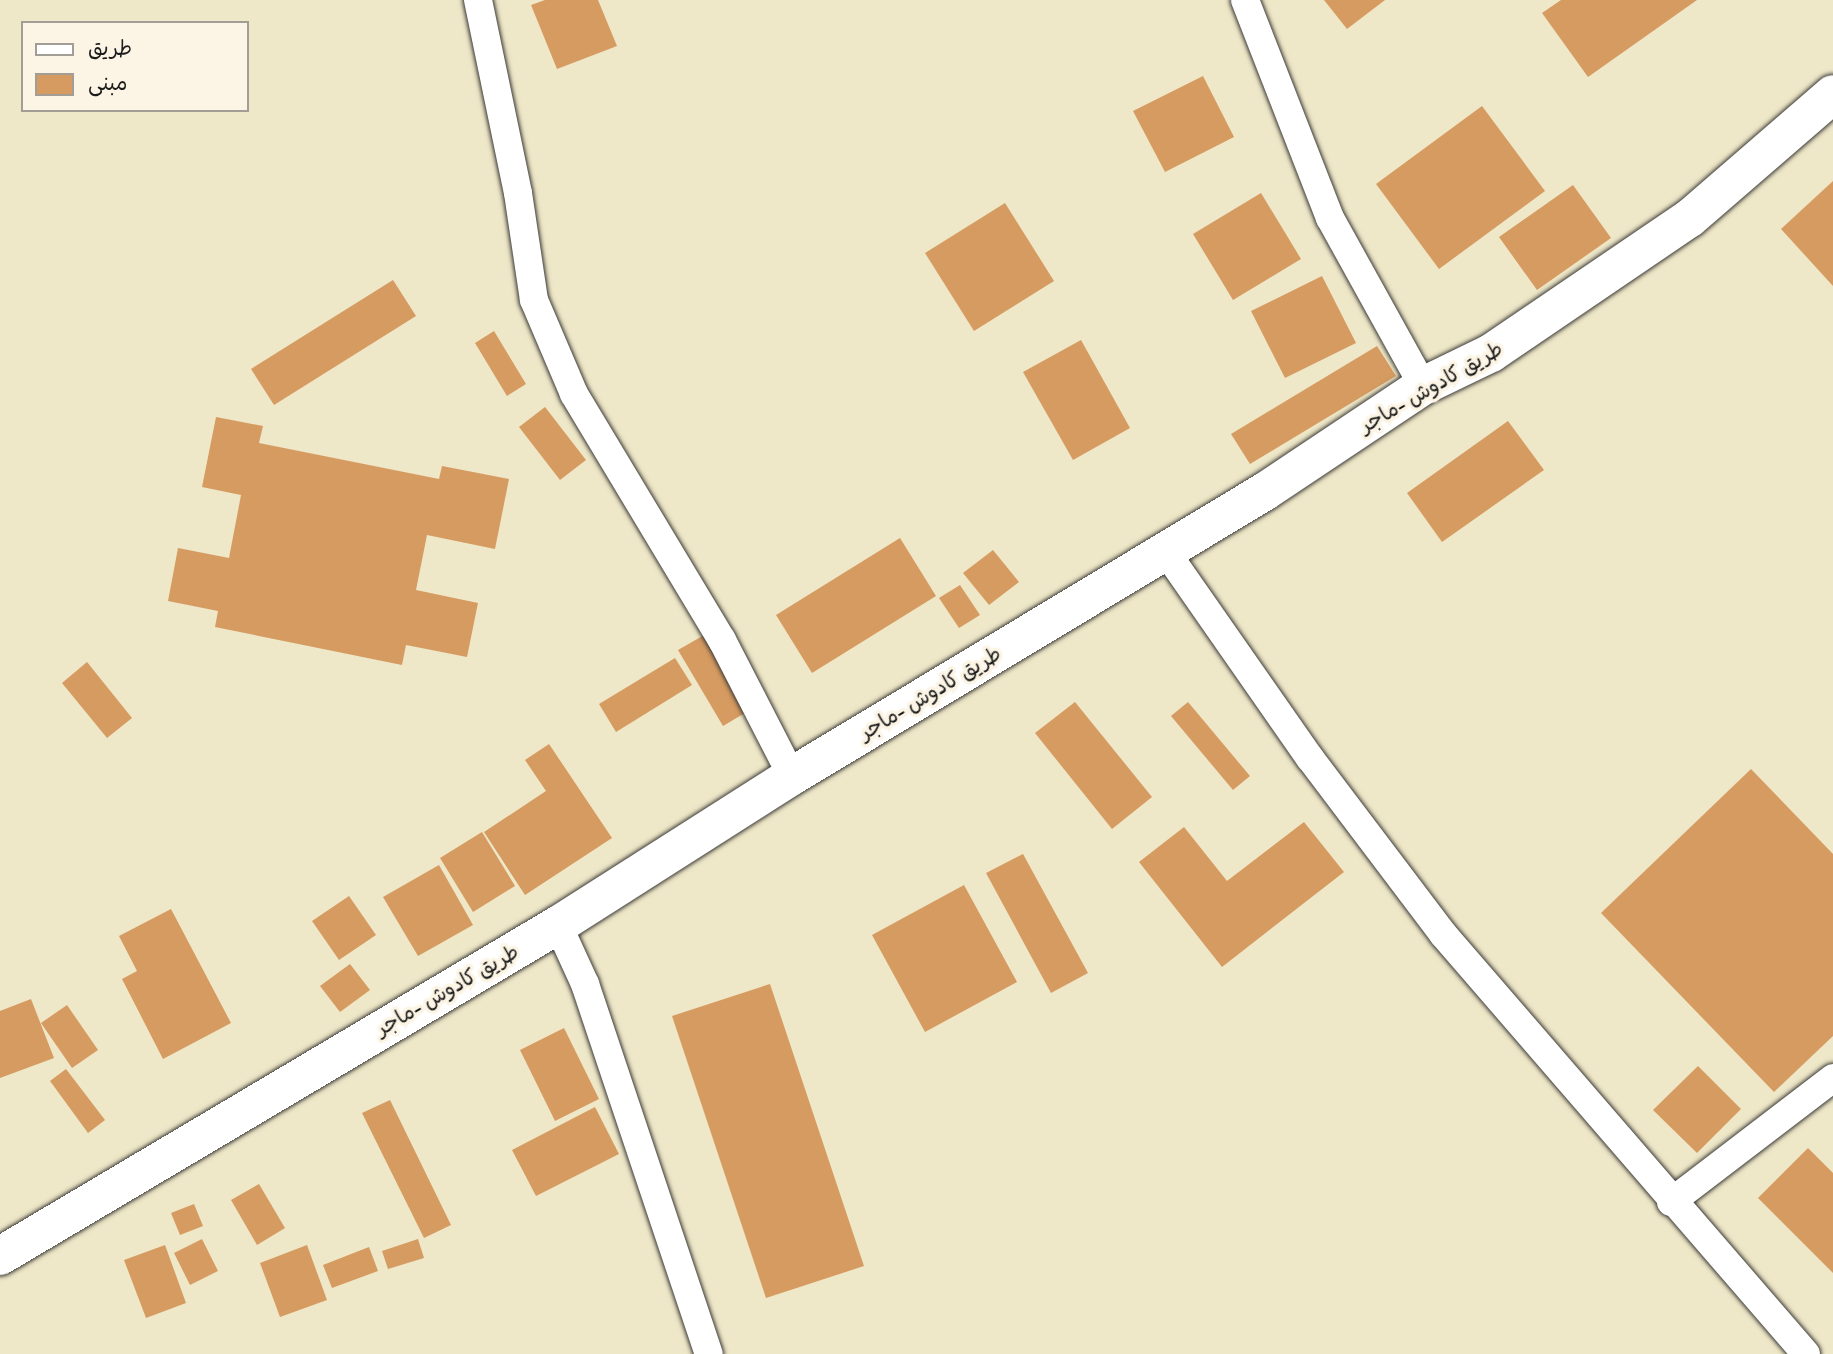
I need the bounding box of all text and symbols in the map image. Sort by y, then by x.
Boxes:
legend [21,21,248,112]
text: طريق [88,35,132,60]
text: مبنى [88,70,127,95]
street label: طريق كادوش -ماجر [1355,336,1507,438]
street label: طريق كادوش -ماجر [854,641,1006,745]
street label: طريق كادوش -ماجر [371,939,523,1041]

